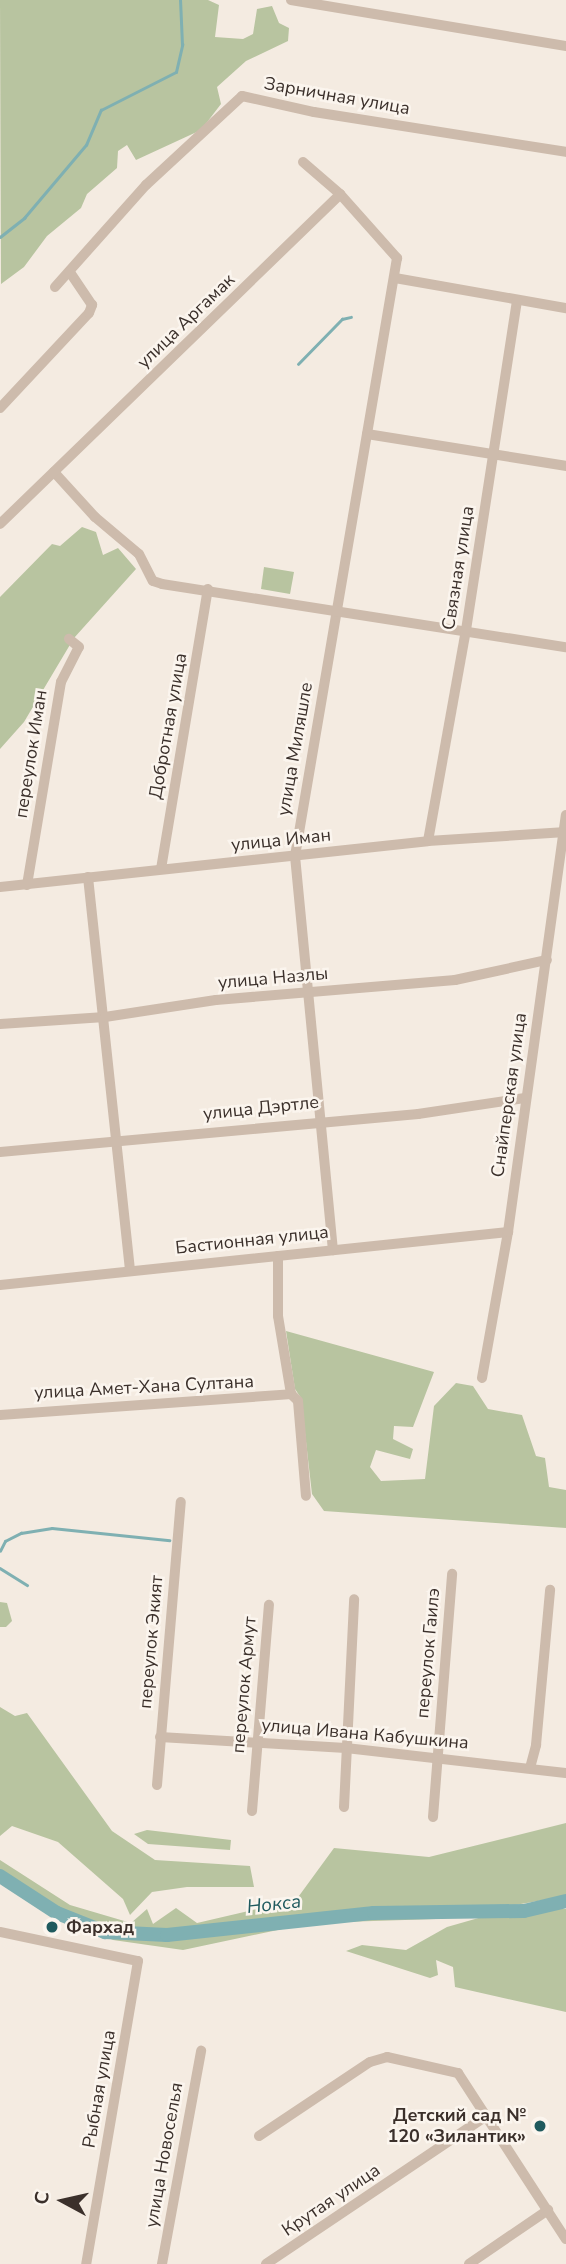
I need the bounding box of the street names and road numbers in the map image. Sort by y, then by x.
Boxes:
street label: Зарничная улица [262,73,412,119]
street label: улица Аргамак [133,269,239,373]
street label: Связная улица [438,504,478,632]
street label: Добротная улица [145,651,191,801]
street label: улица Миляшле [273,681,317,817]
street label: переулок Иман [10,688,52,820]
street label: улица Иман [230,824,332,856]
street label: улица Назлы [217,962,329,994]
street label: Снайперская улица [487,1011,531,1179]
street label: улица Дэртле [202,1091,320,1125]
street label: Бастионная улица [174,1221,330,1259]
street label: улица Амет-Хана Султана [34,1370,254,1404]
street label: переулок Экият [134,1574,168,1710]
street label: переулок Гаилэ [412,1587,444,1719]
street label: переулок Армут [227,1616,261,1754]
street label: улица Ивана Кабушкина [260,1714,470,1754]
street label: Рыбная улица [78,2028,120,2150]
street label: улица Новоселья [141,2081,187,2229]
street label: Крутая улица [278,2159,384,2241]

